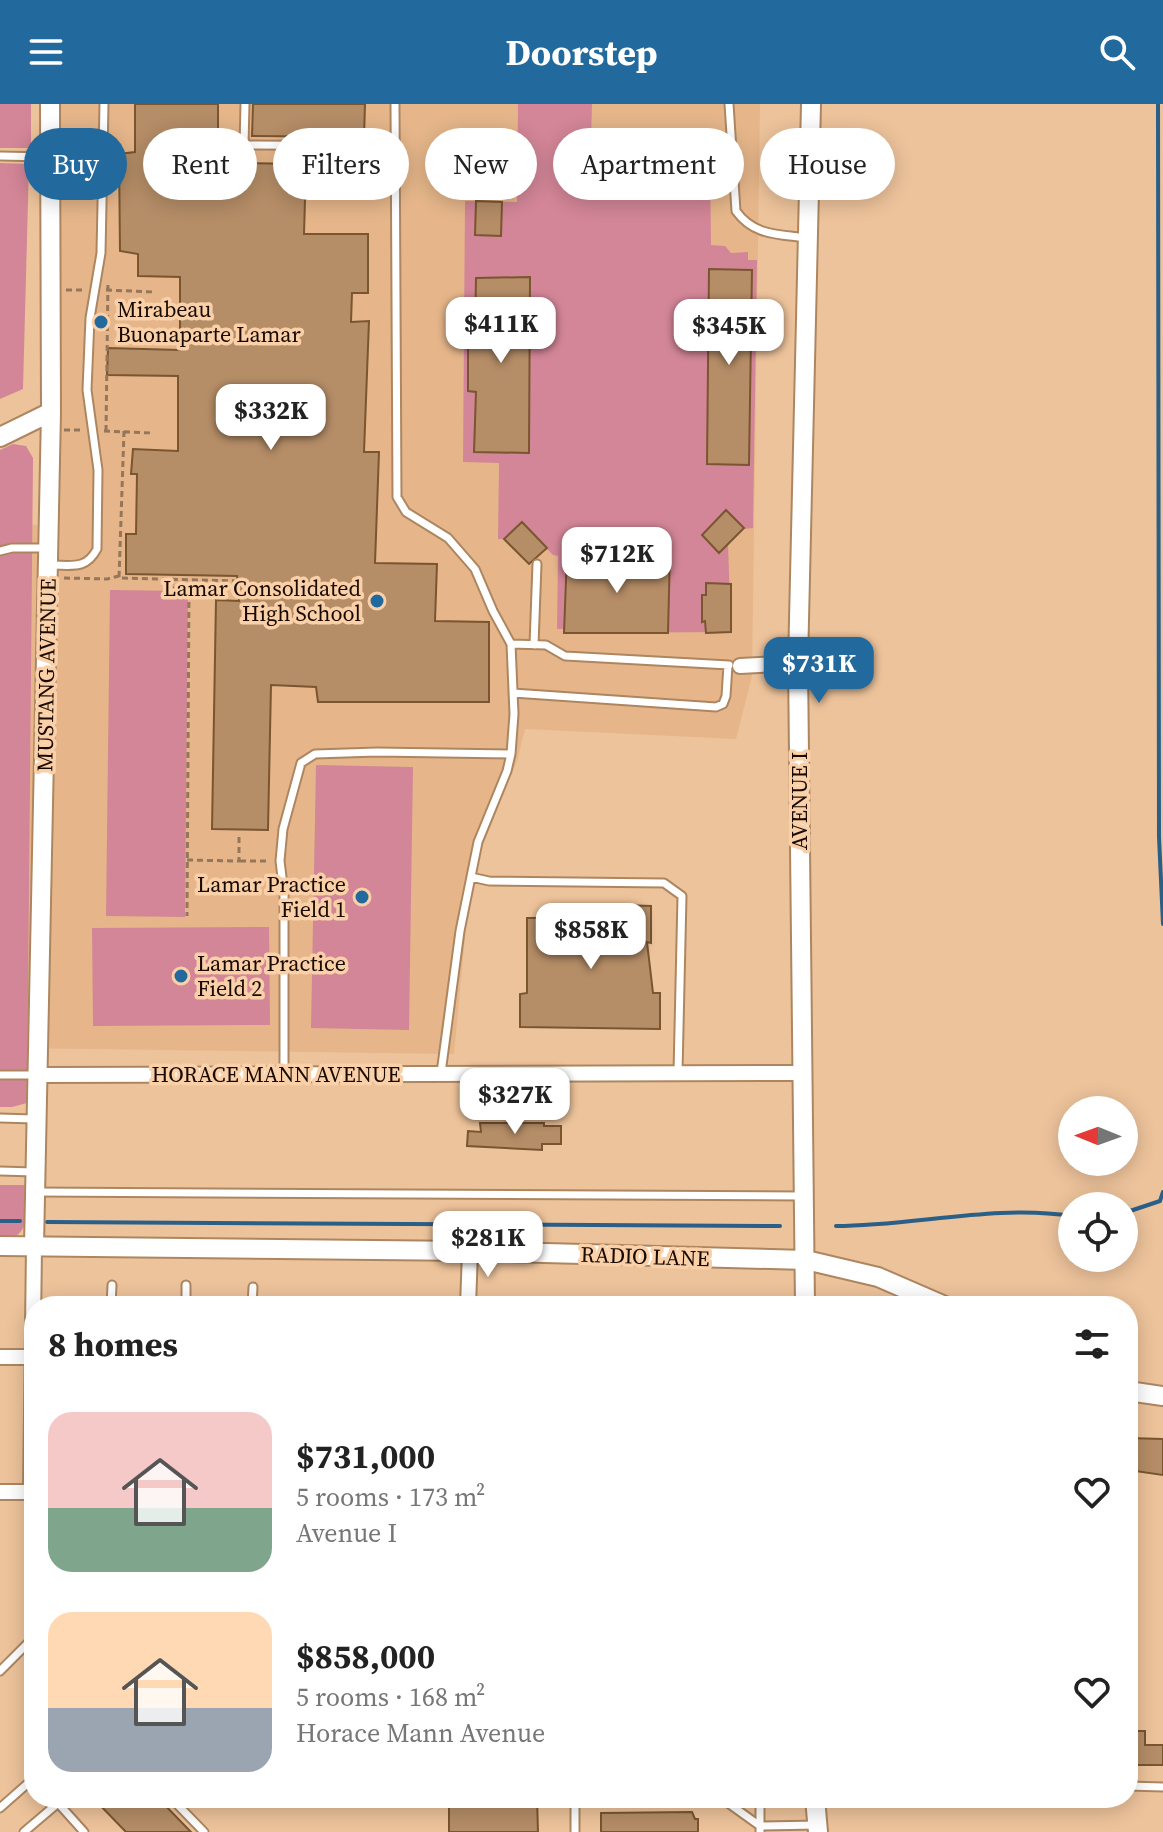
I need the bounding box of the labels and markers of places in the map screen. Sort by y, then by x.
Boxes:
place label: Mirabeau Buonaparte Lamar [117,294,301,349]
pin: $411K [445,297,557,365]
pin: $345K [673,299,785,367]
marker: Mirabeau Buonaparte Lamar [92,313,110,331]
pin: $332K [215,384,327,452]
pin: $712K [561,527,673,595]
place label: Lamar Consolidated High School [163,573,362,628]
marker: Lamar Consolidated High School [368,592,386,610]
pin: $731K [763,637,875,705]
place label: Lamar Practice Field 1 [197,869,346,924]
marker: Lamar Practice Field 1 [353,888,371,906]
pin: $858K [535,903,647,971]
place label: Lamar Practice Field 2 [197,948,346,1003]
marker: Lamar Practice Field 2 [172,967,190,985]
pin: $327K [459,1068,571,1136]
pin: $281K [432,1211,544,1279]

